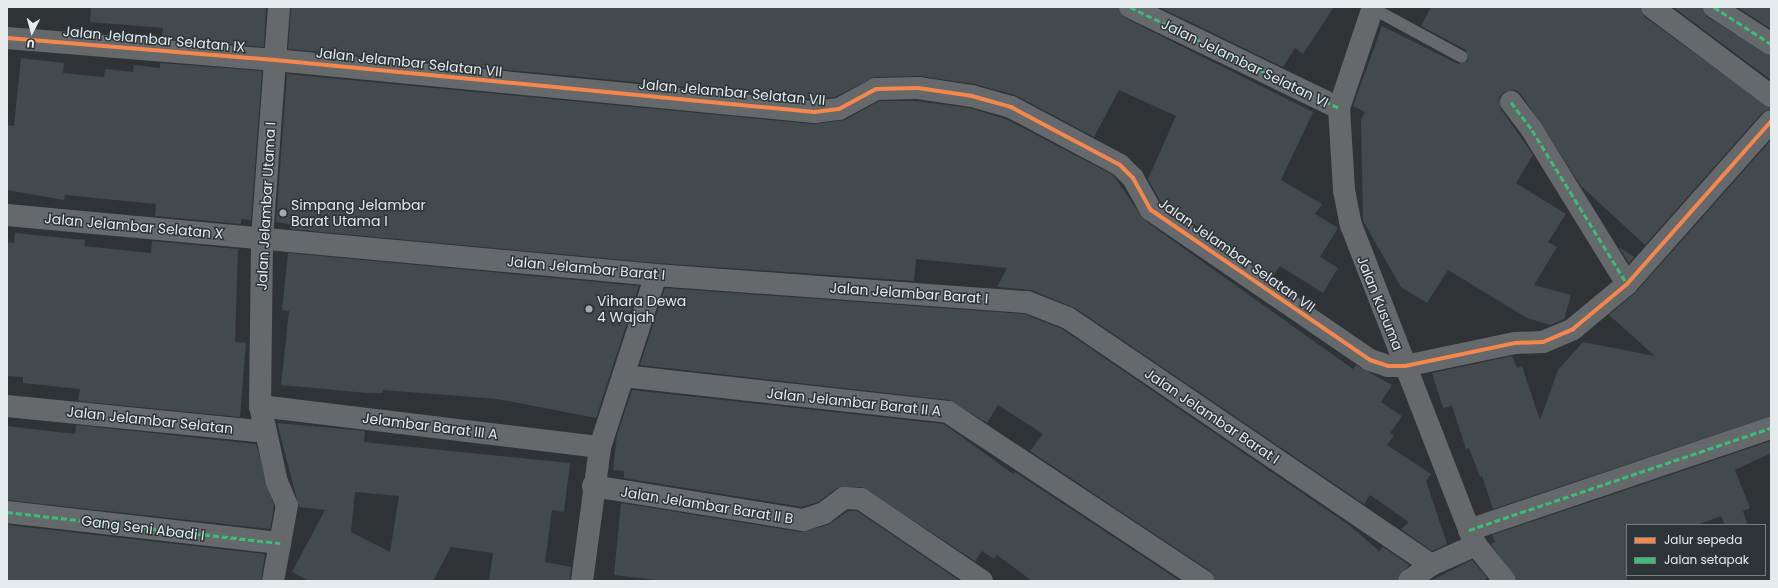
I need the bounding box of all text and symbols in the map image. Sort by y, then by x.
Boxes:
north arrow [12,12,52,52]
street label: Jalan Jelambar Selatan VI [1159,15,1331,111]
street label: Jalan Jelambar Selatan IX [62,23,246,55]
text: U [26,36,35,52]
street label: Jalan Jelambar Selatan VII [315,44,503,80]
street label: Jalan Jelambar Selatan VII [638,75,826,109]
street label: Jalan Jelambar Utama I [253,121,279,291]
street label: Jalan Jelambar Selatan VII [1156,194,1318,316]
place label: Simpang Jelambar Barat Utama I [291,197,426,230]
marker: Simpang Jelambar Barat Utama I [278,208,288,218]
street label: Jalan Jelambar Selatan X [44,210,224,242]
street label: Jalan Jelambar Barat I [506,253,666,283]
street label: Jalan Kusuma [1353,253,1407,353]
street label: Jalan Jelambar Barat I [829,279,989,307]
place label: Vihara Dewa 4 Wajah [597,293,686,326]
marker: Vihara Dewa 4 Wajah [584,304,594,314]
street label: Jalan Jelambar Barat I [1141,365,1283,467]
street label: Jalan Jelambar Barat II A [766,384,942,420]
street label: Jalan Jelambar Selatan [66,403,234,437]
street label: Jelambar Barat III A [361,409,499,443]
street label: Jalan Jelambar Barat II B [619,483,795,527]
street label: Gang Seni Abadi I [80,512,206,544]
legend [1626,524,1766,576]
text: Jalur sepeda [1664,531,1742,548]
text: Jalan setapak [1664,551,1749,568]

